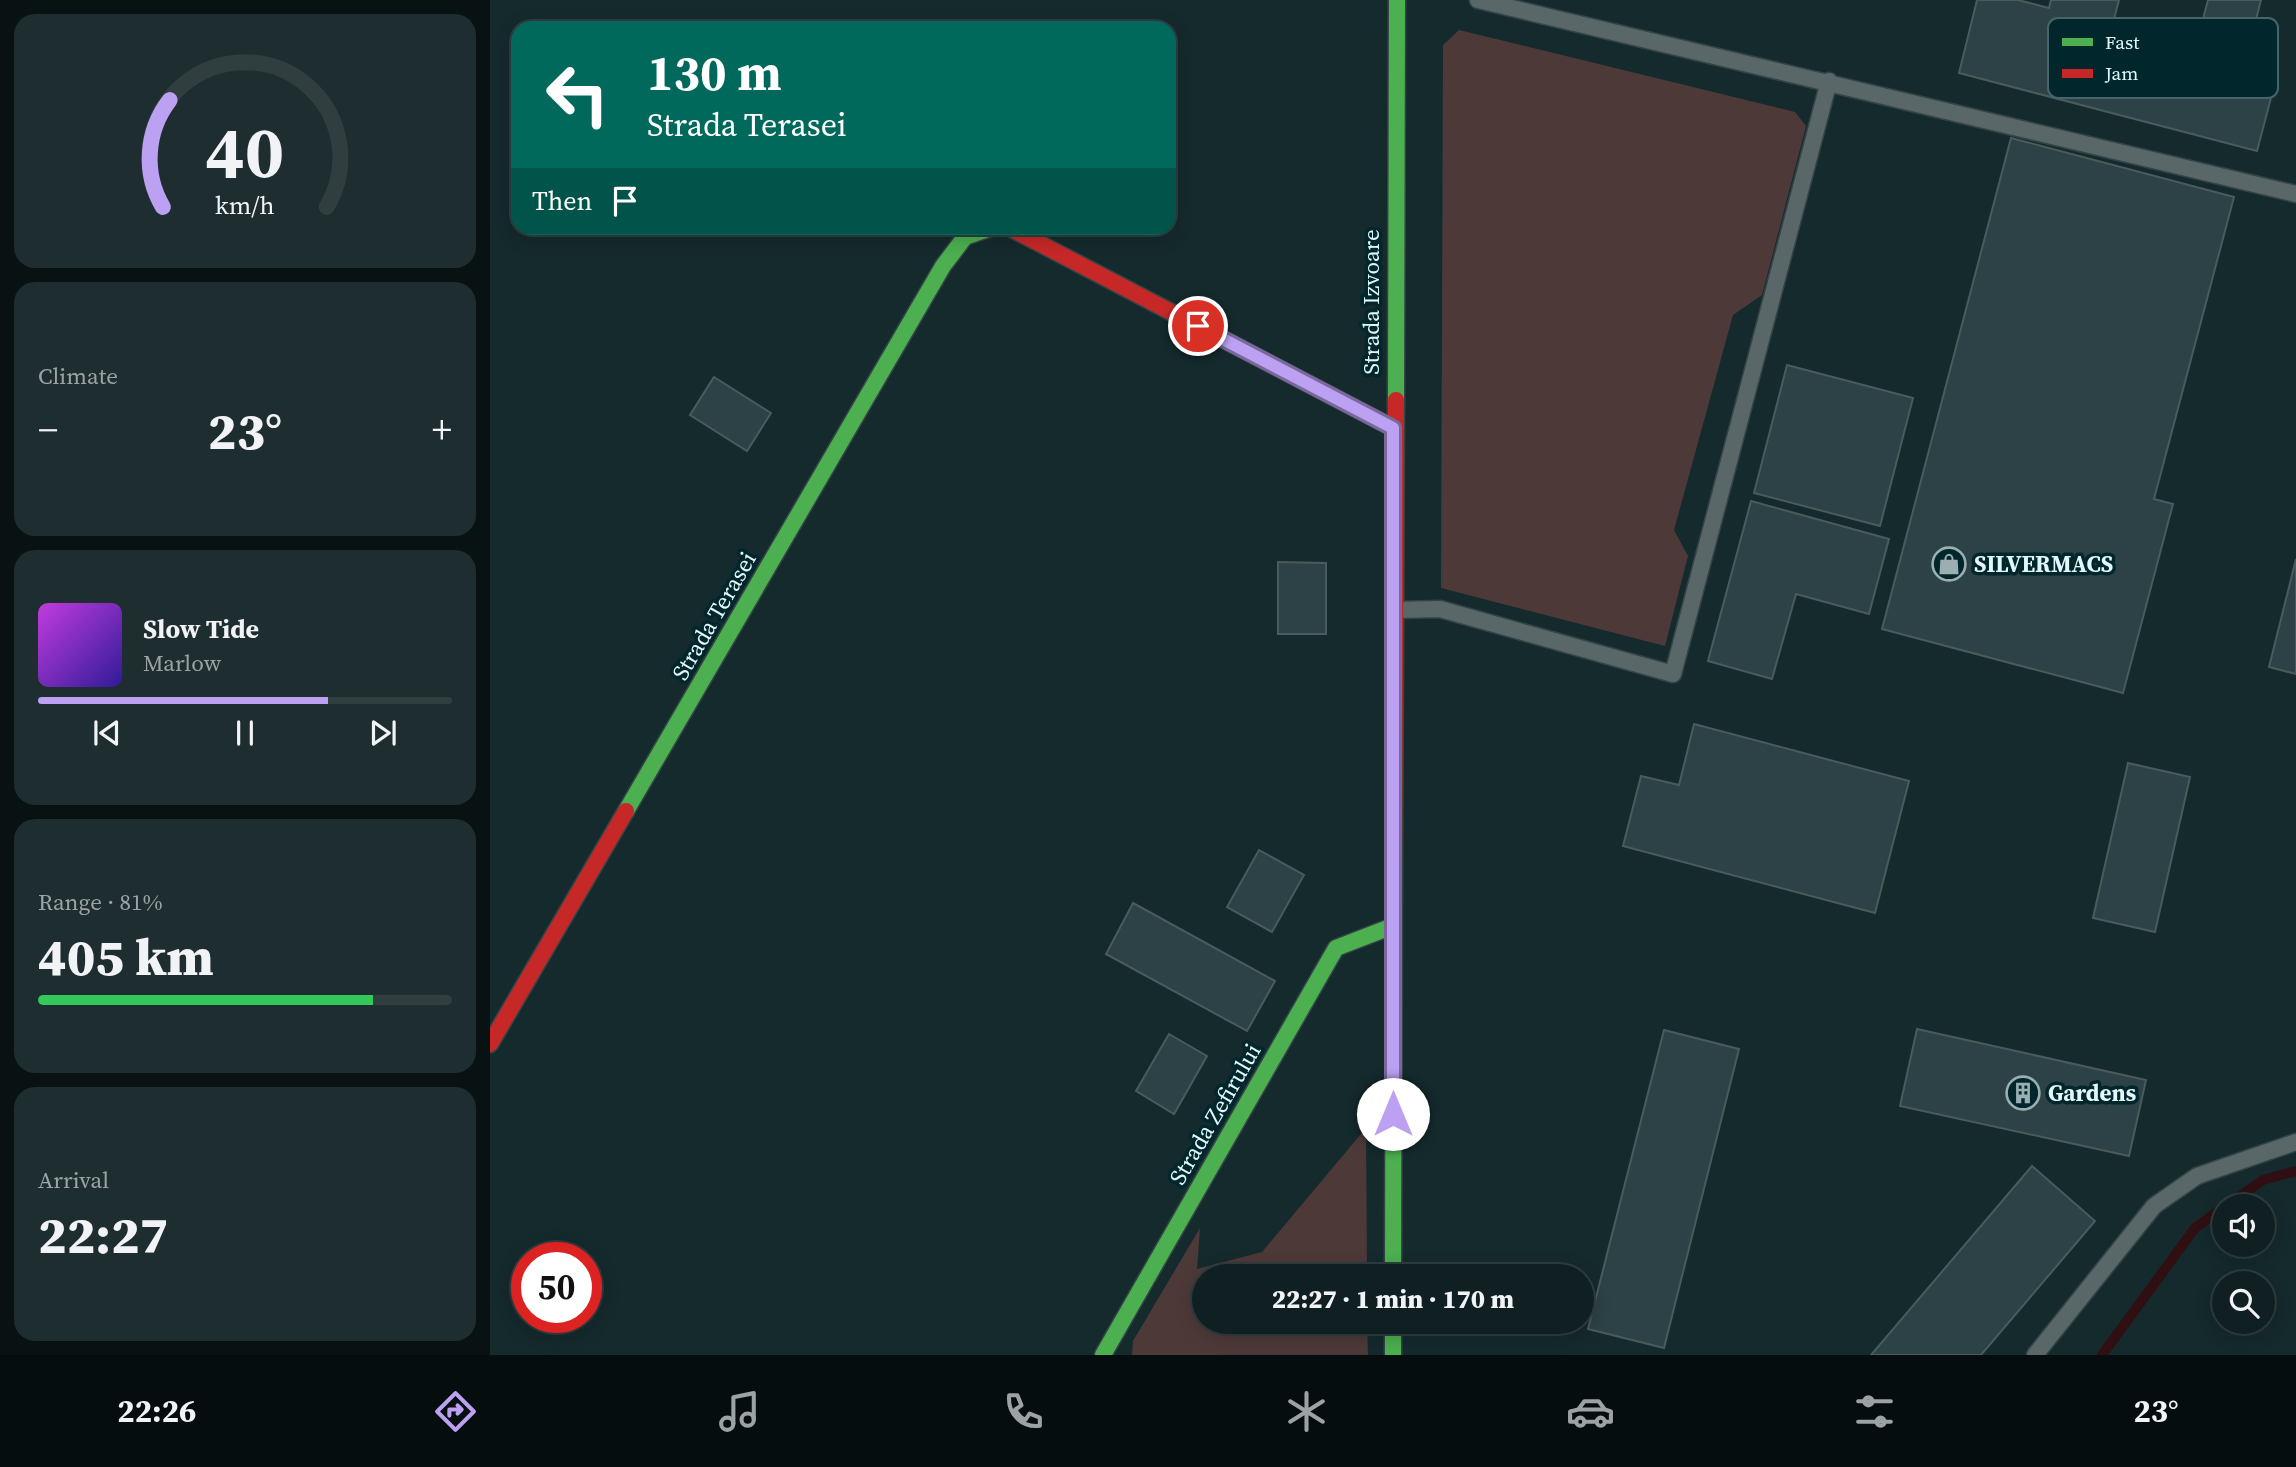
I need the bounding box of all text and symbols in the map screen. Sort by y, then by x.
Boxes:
legend [2048,18,2278,98]
text: Fast [2105,29,2140,55]
text: 130 m [647,39,782,106]
icon: left [532,49,623,140]
text: Jam [2104,60,2138,86]
text: 40 [206,102,284,201]
text: Strada Terasei [647,103,847,147]
icon: arrive [606,182,644,220]
text: Then [532,183,592,219]
text: km/h [215,188,275,222]
street label: Strada Izvoare [1355,229,1387,375]
pin [1168,296,1228,356]
icon: arrive [1179,307,1217,345]
text: Climate [38,360,118,392]
text: 23° [208,395,282,466]
text: − [38,404,58,456]
text: + [432,404,452,456]
shop icon: SILVERMACS [1930,545,1968,583]
street label: Strada Terasei [664,546,764,686]
place label: SILVERMACS [1974,548,2113,580]
text: Slow Tide [143,611,259,647]
text: Marlow [143,647,221,679]
icon: previous [88,714,126,752]
icon: pause [226,714,264,752]
icon: next [364,714,402,752]
text: Range · 81% [38,886,163,918]
text: 405 km [38,921,214,992]
street label: Strada Zefirului [1162,1037,1268,1191]
building icon: Gardens [2004,1074,2042,1112]
position arrow [1356,1077,1430,1151]
place label: Gardens [2048,1077,2136,1109]
text: Arrival [38,1164,109,1196]
map controls [2212,1194,2275,1334]
button: sound [2212,1194,2275,1257]
text: 22:27 [38,1199,168,1270]
speed limit sign: 50 [511,1242,602,1333]
button: search [2212,1271,2275,1334]
text: 22:27 · 1 min · 170 m [1272,1281,1514,1317]
icon: directions [431,1387,480,1436]
icon: music [715,1387,764,1436]
icon: phone [999,1387,1048,1436]
icon: climate [1282,1387,1331,1436]
icon: car [1566,1387,1615,1436]
icon: filters [1850,1387,1899,1436]
text: 22:26 [117,1389,196,1433]
text: 23° [2133,1389,2179,1433]

